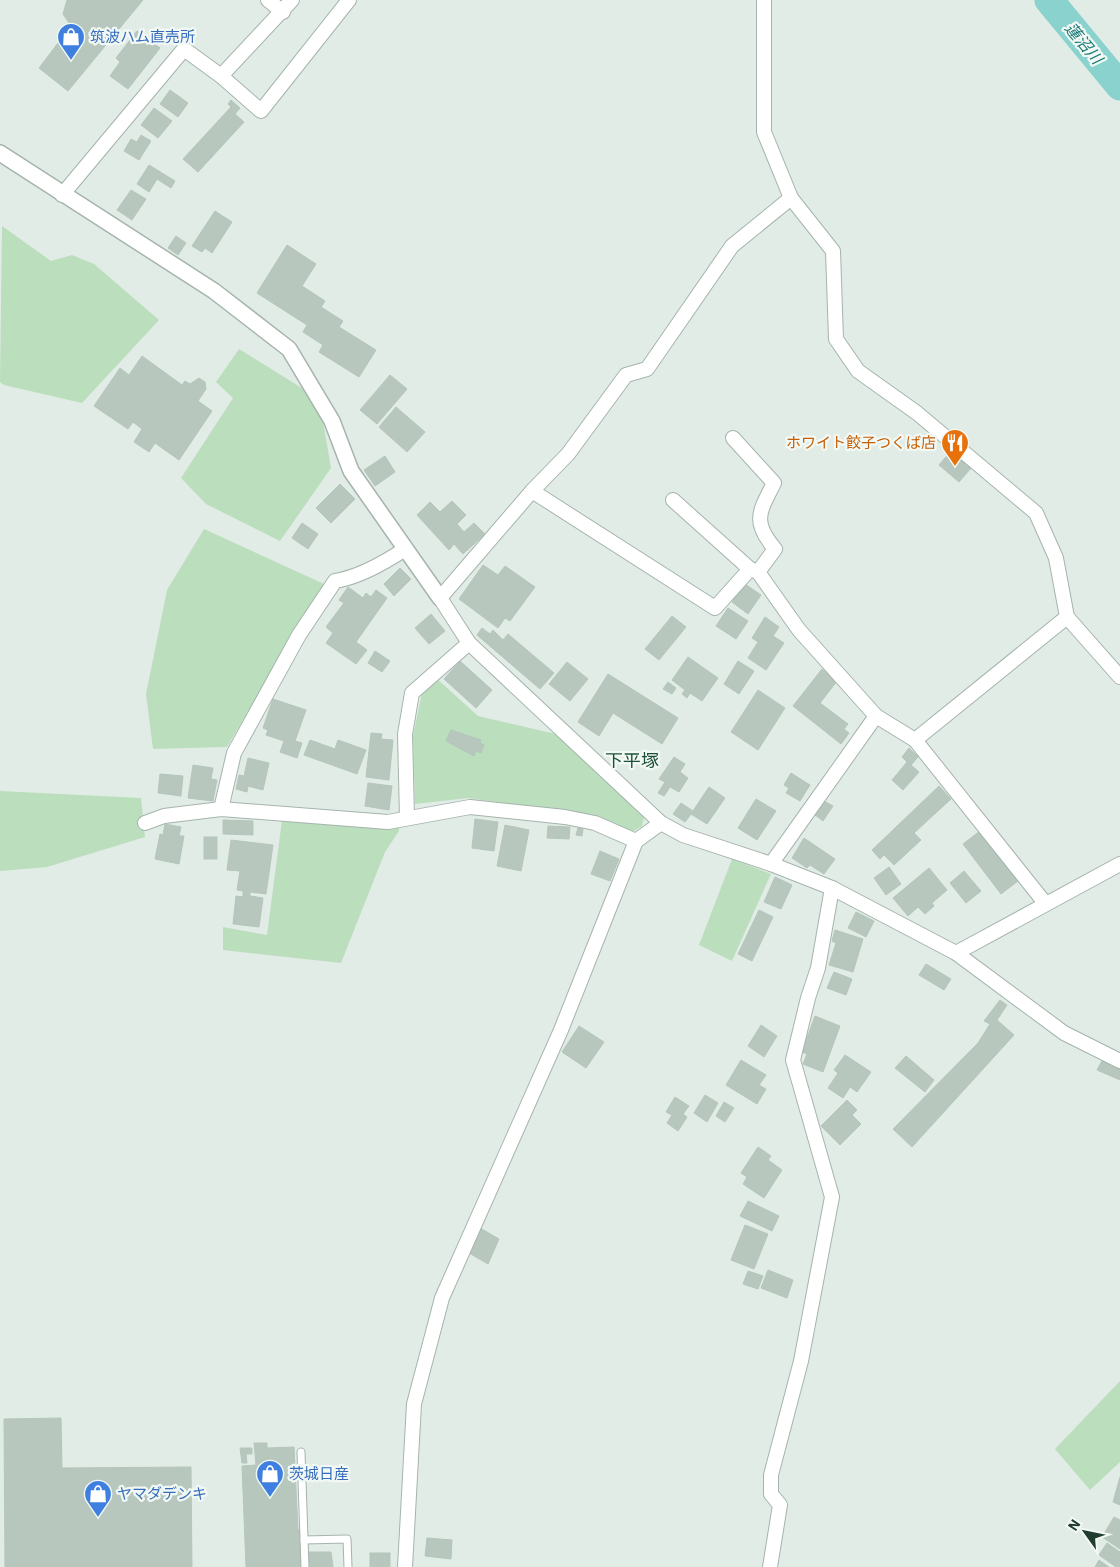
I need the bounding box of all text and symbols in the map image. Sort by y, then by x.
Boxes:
water label: 蓮沼川 [1061,18,1108,69]
shop icon: 筑波ハム直売所 [56,22,86,61]
place label: 筑波ハム直売所 [90,27,195,46]
restaurant icon: ホワイト餃子つくば店 [940,428,970,467]
place label: ホワイト餃子つくば店 [786,433,936,452]
district label: 下平塚 [605,749,659,772]
shop icon: 茨城日産 [255,1459,285,1498]
place label: 茨城日産 [289,1464,349,1483]
shop icon: ヤマダデンキ [83,1479,113,1518]
place label: ヤマダデンキ [117,1484,207,1503]
north arrow [1060,1507,1110,1557]
text: N [1064,1516,1084,1534]

